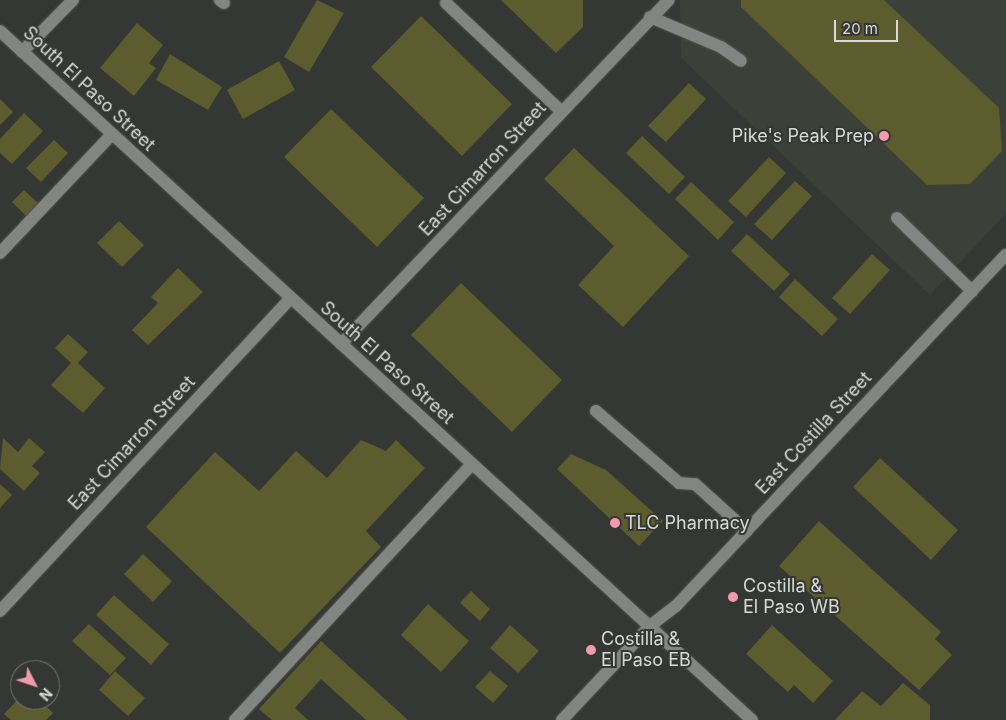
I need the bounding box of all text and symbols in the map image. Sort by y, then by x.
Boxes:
scale bar [836,10,900,42]
text: 20 m [842,19,878,38]
street label: South El Paso Street [19,22,159,156]
street label: East Cimarron Street [415,97,551,241]
place label: Pike's Peak Prep [732,125,874,147]
marker: Pike's Peak Prep [878,130,890,142]
street label: South El Paso Street [316,297,458,429]
street label: East Costilla Street [752,367,876,499]
street label: East Cimarron Street [64,371,200,515]
place label: TLC Pharmacy [625,512,750,534]
marker: TLC Pharmacy [609,517,621,529]
place label: Costilla & El Paso WB [743,576,840,618]
marker: Costilla & El Paso WB [727,591,739,603]
place label: Costilla & El Paso EB [601,629,691,672]
marker: Costilla & El Paso EB [585,644,597,656]
north arrow [10,660,60,710]
text: N [36,685,56,704]

